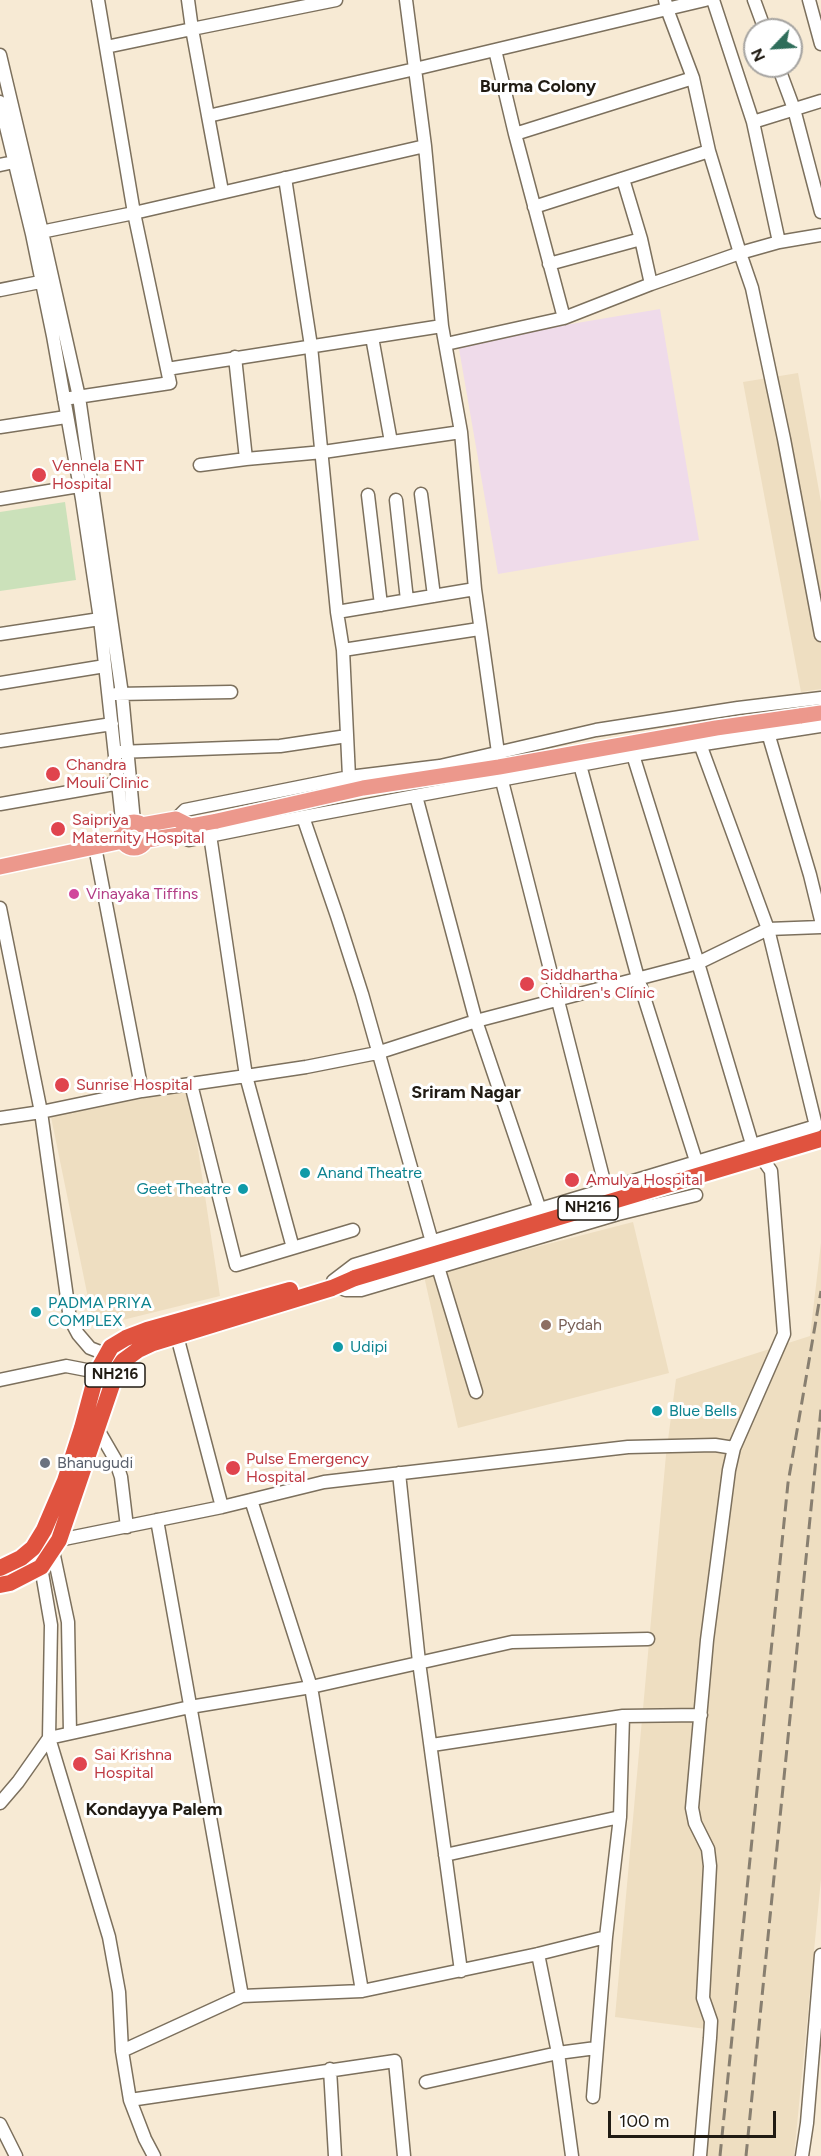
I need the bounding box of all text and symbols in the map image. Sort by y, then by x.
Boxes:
north arrow [743,18,803,78]
text: N [747,45,769,65]
district label: Burma Colony [480,76,596,98]
place label: Vennela ENT Hospital [52,456,144,494]
marker: Vennela ENT Hospital [30,466,48,484]
place label: Chandra Mouli Clinic [66,755,149,793]
marker: Chandra Mouli Clinic [44,765,62,783]
place label: Saipriya Maternity Hospital [72,810,205,848]
marker: Saipriya Maternity Hospital [49,820,67,838]
place label: Vinayaka Tiffins [86,884,198,904]
marker: Vinayaka Tiffins [67,887,81,901]
place label: Siddhartha Children's Clinic [540,965,655,1003]
marker: Siddhartha Children's Clinic [518,975,536,993]
place label: Sunrise Hospital [76,1075,193,1095]
marker: Sunrise Hospital [53,1076,71,1094]
district label: Sriram Nagar [411,1082,521,1104]
place label: Anand Theatre [317,1163,422,1183]
marker: Anand Theatre [298,1166,312,1180]
place label: Amulya Hospital [586,1170,703,1190]
marker: Amulya Hospital [563,1171,581,1189]
place label: Geet Theatre [137,1179,231,1199]
marker: Geet Theatre [236,1182,250,1196]
road number: NH216 [558,1196,618,1220]
place label: PADMA PRIYA COMPLEX [48,1293,152,1331]
marker: PADMA PRIYA COMPLEX [29,1305,43,1319]
place label: Pydah [558,1315,602,1335]
marker: Pydah [539,1318,553,1332]
place label: Udipi [350,1337,388,1357]
marker: Udipi [331,1340,345,1354]
road number: NH216 [85,1363,145,1387]
place label: Blue Bells [669,1401,737,1421]
marker: Blue Bells [650,1404,664,1418]
place label: Pulse Emergency Hospital [246,1449,369,1487]
place label: Bhanugudi [57,1453,133,1473]
marker: Bhanugudi [38,1456,52,1470]
marker: Pulse Emergency Hospital [224,1459,242,1477]
place label: Sai Krishna Hospital [94,1745,172,1783]
marker: Sai Krishna Hospital [71,1755,89,1773]
district label: Kondayya Palem [86,1799,222,1821]
scale bar [611,2099,779,2137]
text: 100 m [619,2110,669,2132]

